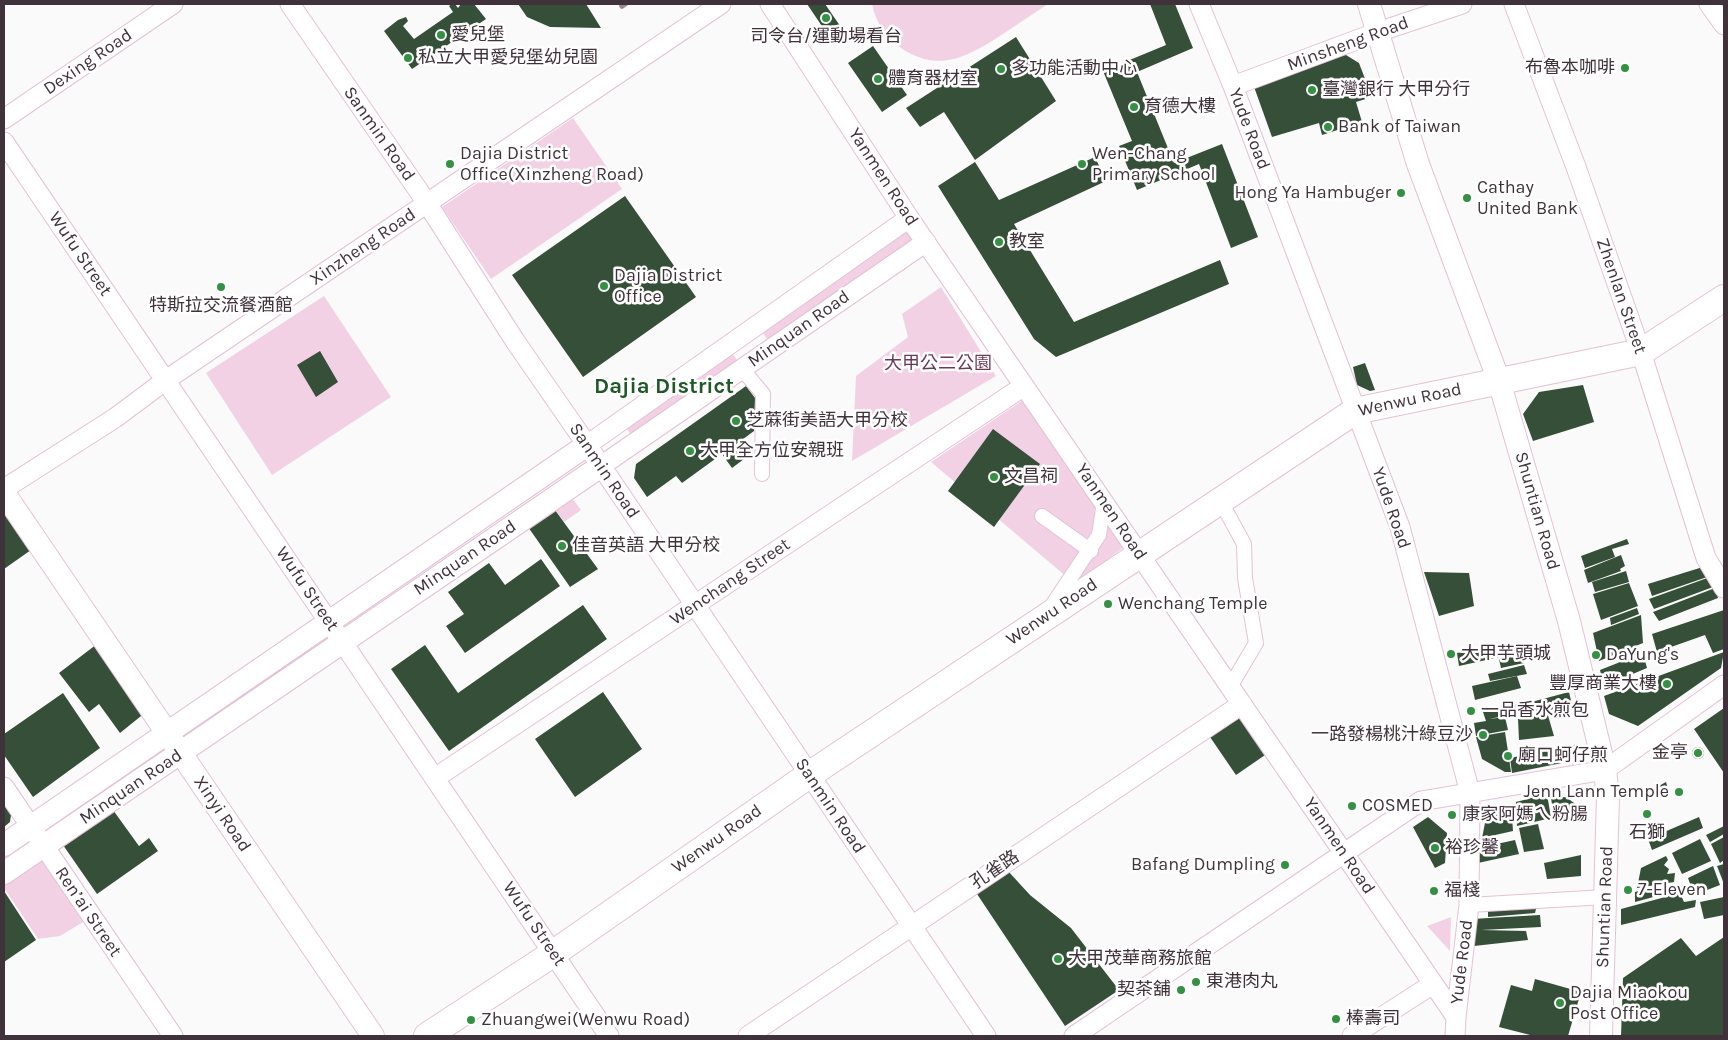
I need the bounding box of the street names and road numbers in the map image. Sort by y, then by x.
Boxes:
street label: Minsheng Road [1284,12,1412,76]
street label: Dexing Road [40,24,136,100]
street label: Sanmin Road [338,83,420,185]
street label: Yude Road [1224,85,1274,173]
street label: Yanmen Road [843,124,923,230]
street label: Xinzheng Road [306,204,420,290]
street label: Wufu Street [44,208,116,300]
street label: Zhenlan Street [1591,235,1651,357]
street label: Minquan Road [744,286,854,372]
street label: Wenwu Road [1356,378,1464,422]
street label: Sanmin Road [564,419,644,523]
street label: Shuntian Road [1510,449,1564,573]
street label: Yanmen Road [1071,459,1151,565]
street label: Yude Road [1367,464,1415,552]
street label: Minquan Road [409,516,521,600]
street label: Wenchang Street [666,534,794,630]
street label: Wufu Street [271,543,343,635]
street label: Wenwu Road [1002,574,1102,650]
street label: Minquan Road [75,745,187,829]
street label: Sanmin Road [790,754,870,858]
street label: Xinyi Road [189,772,255,856]
street label: Yanmen Road [1299,793,1379,899]
street label: Wenwu Road [668,800,766,878]
street label: 孔雀路 [967,846,1023,894]
street label: Shuntian Road [1592,846,1618,968]
street label: Ren’ai Street [50,863,126,961]
street label: Wufu Street [498,878,570,970]
street label: Yude Road [1446,918,1478,1006]

